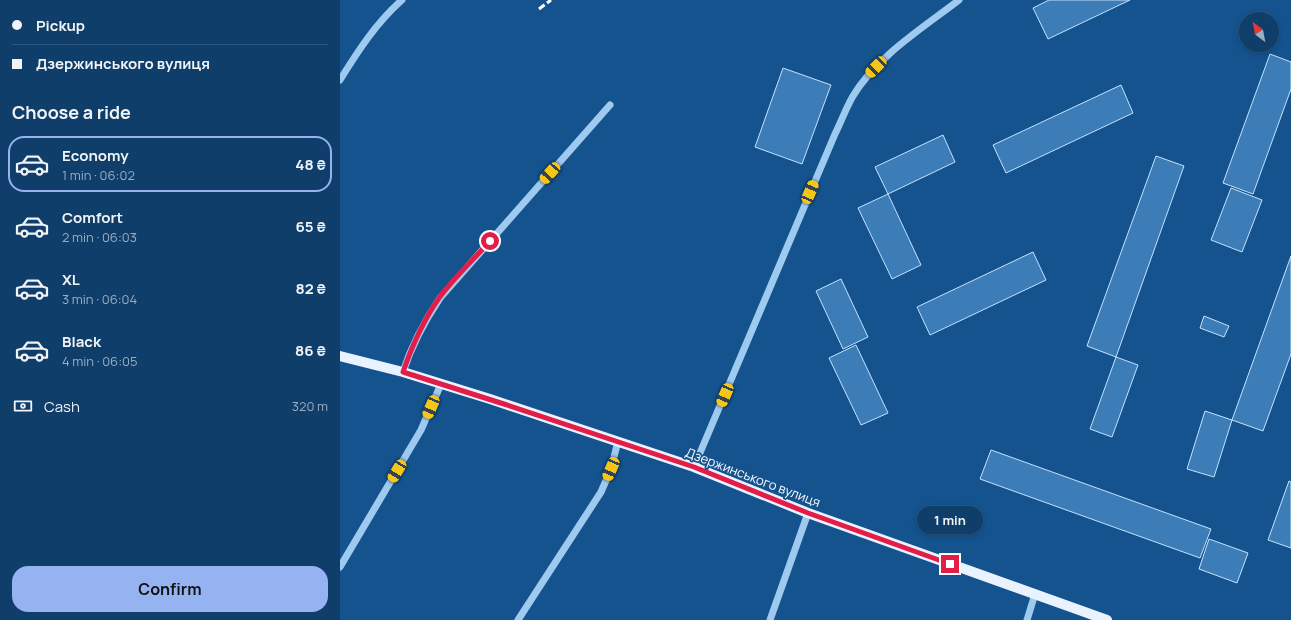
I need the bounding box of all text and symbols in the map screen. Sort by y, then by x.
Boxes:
north arrow [1239,12,1279,52]
map controls [1239,12,1279,52]
text: Pickup [36,15,85,36]
text: Дзержинського вулиця [36,53,210,74]
car [863,54,889,80]
text: Choose a ride [12,100,131,124]
text: Economy [62,145,129,166]
icon: car [14,146,50,182]
text: 48 ₴ [295,154,326,175]
car [538,160,562,186]
text: 1 min · 06:02 [62,166,135,184]
car [800,179,820,205]
text: Comfort [62,207,123,228]
icon: car [14,208,50,244]
text: 65 ₴ [295,216,326,237]
text: 2 min · 06:03 [62,228,137,246]
route start [481,232,499,250]
text: XL [62,269,80,290]
icon: car [14,270,50,306]
text: 82 ₴ [295,278,326,299]
text: 3 min · 06:04 [62,290,137,308]
text: Black [62,331,101,352]
icon: car [14,332,50,368]
text: 86 ₴ [295,340,326,361]
text: 4 min · 06:05 [62,352,138,370]
car [715,382,735,408]
car [421,394,441,420]
icon: cash [12,395,34,417]
text: Cash [44,396,80,417]
text: 320 m [292,397,328,415]
street label: Дзержинського вулиця [683,443,823,511]
car [601,456,621,482]
car [386,458,408,484]
callout: 1 min [917,506,983,534]
text: 1 min [934,511,966,529]
route end [941,555,959,573]
button: Confirm [12,566,328,612]

